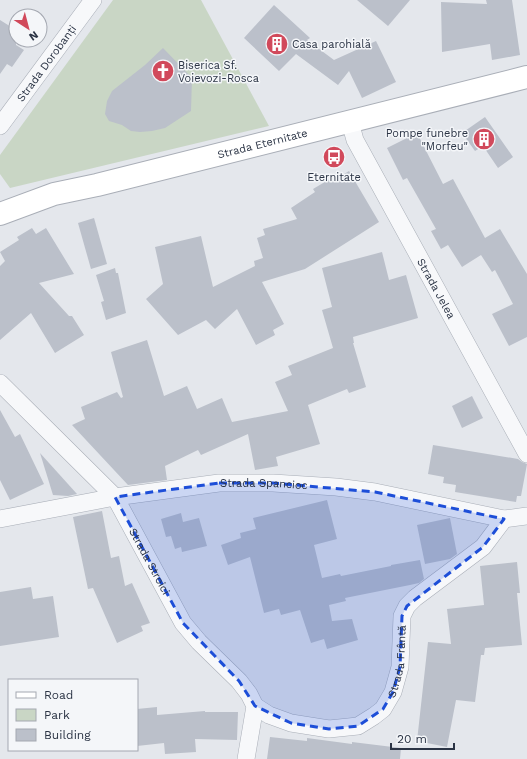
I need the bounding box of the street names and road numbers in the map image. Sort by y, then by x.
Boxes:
street label: Strada Dorobanți [14,23,79,104]
street label: Strada Eternitate [216,126,309,162]
street label: Strada Jelea [414,256,458,321]
street label: Strada Spancioc [220,477,308,492]
street label: Strada Stroici [126,526,172,597]
street label: Strada Frântă [385,625,409,700]

